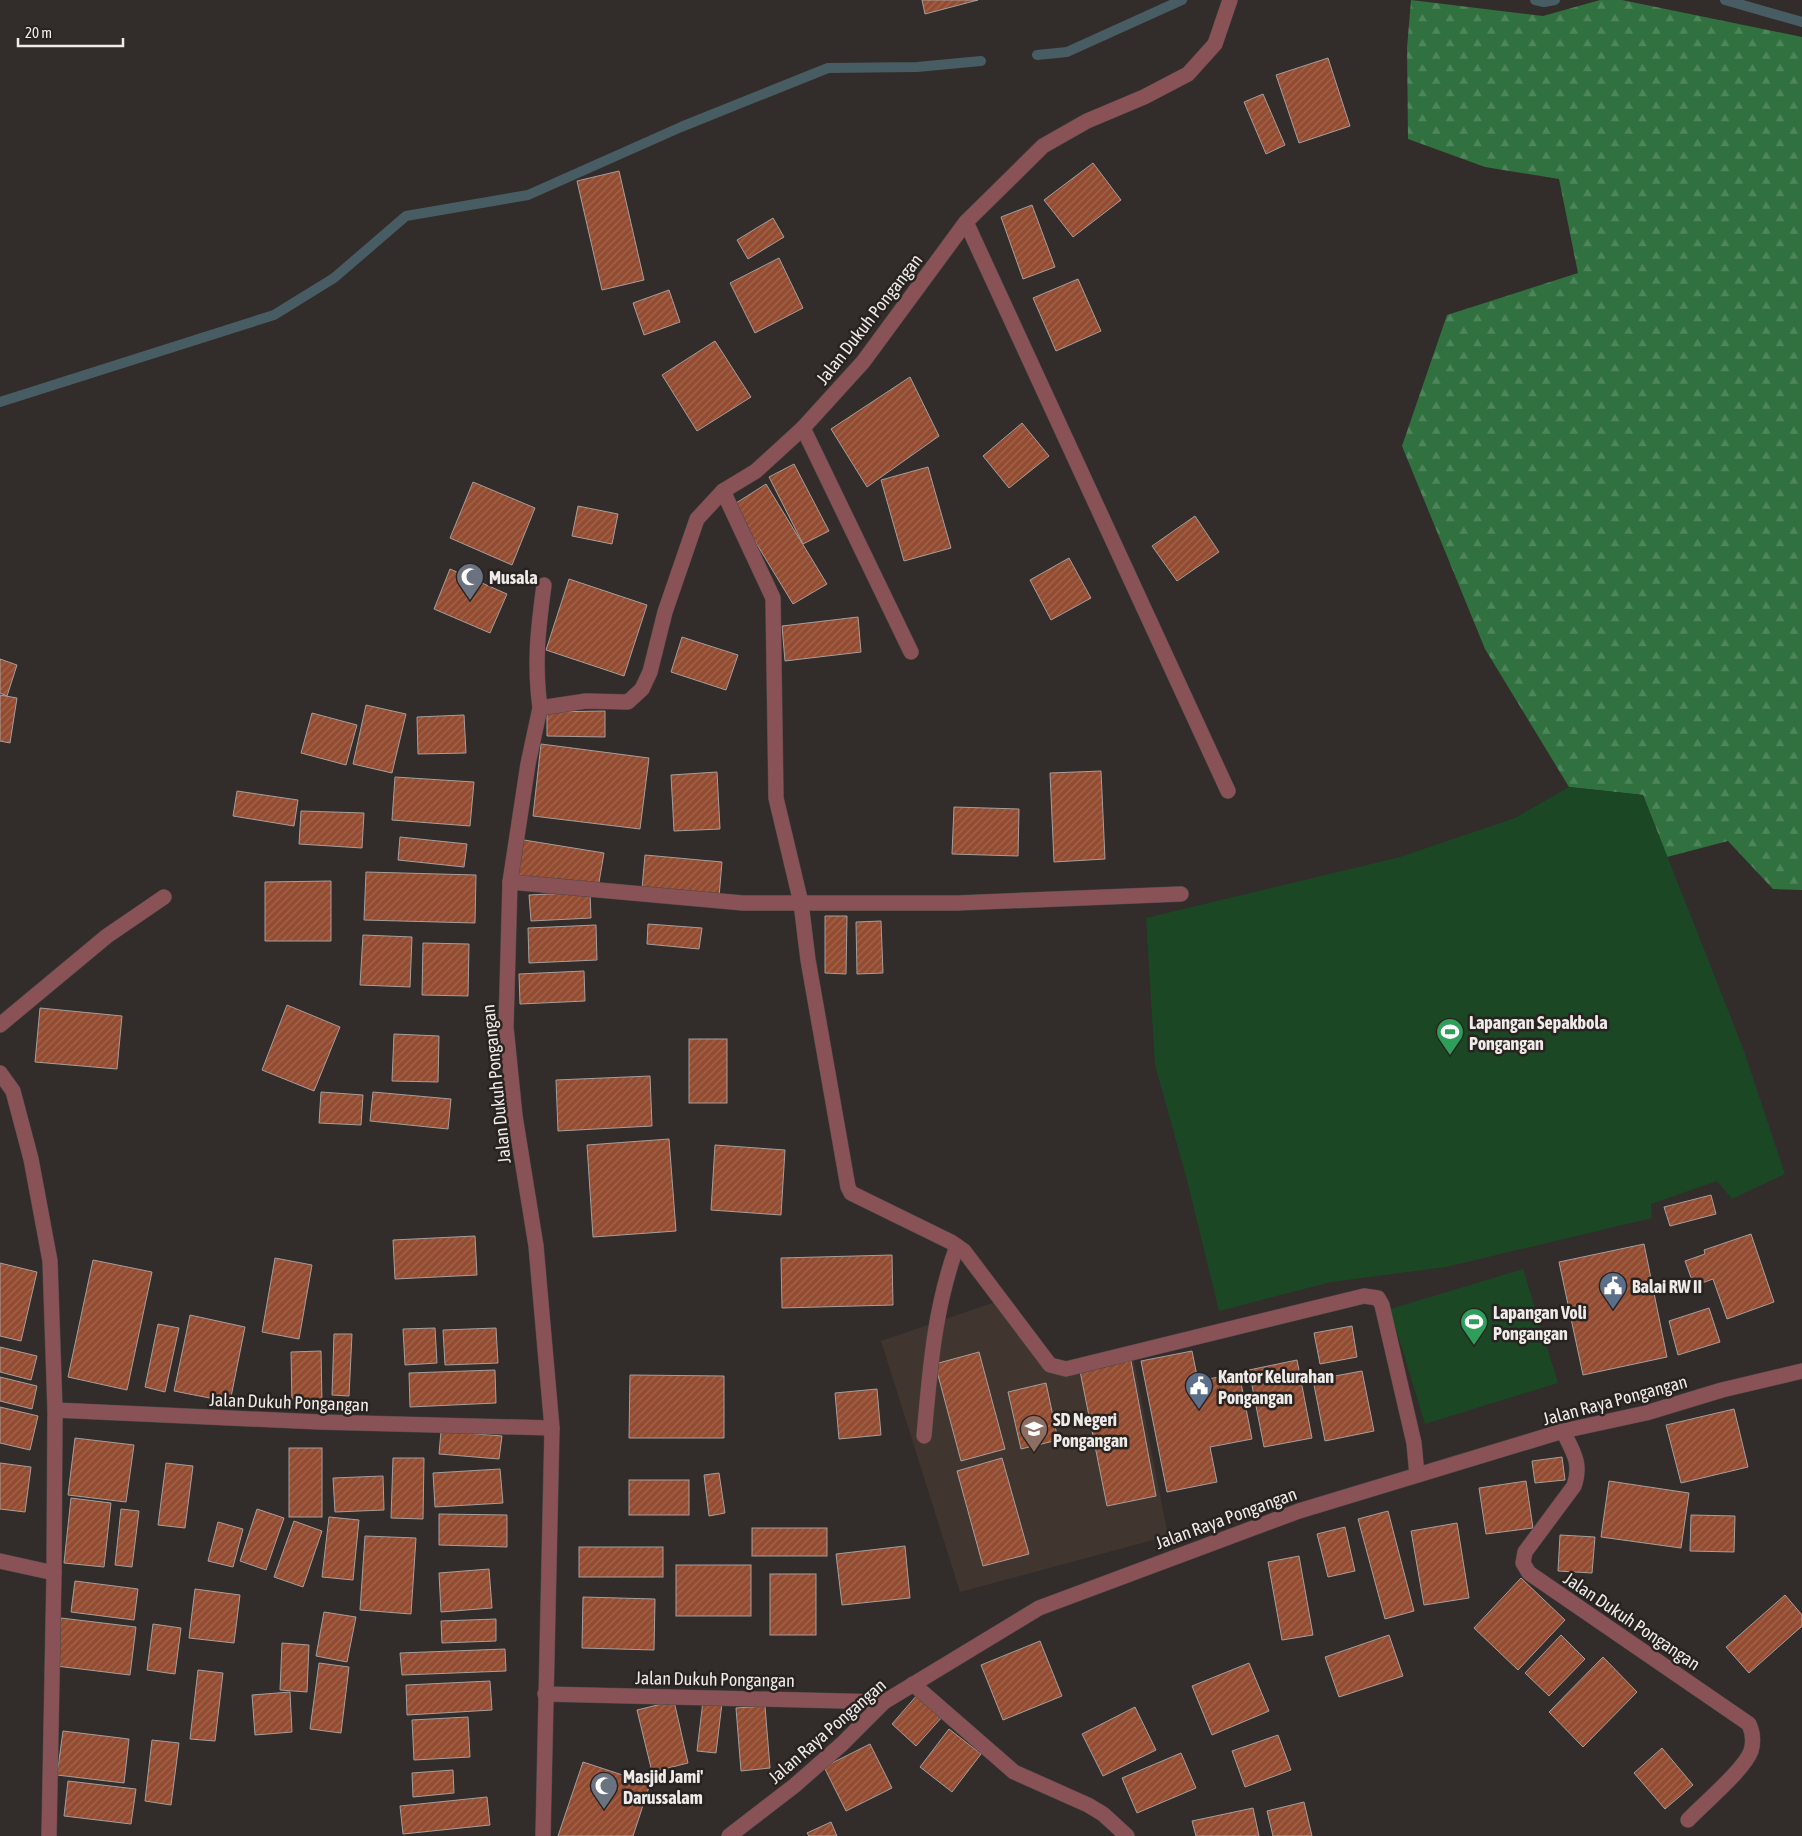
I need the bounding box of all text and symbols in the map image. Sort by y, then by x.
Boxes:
scale bar [18,15,122,47]
text: 20 m [25,24,52,41]
street label: Jalan Dukuh Pongangan [812,250,926,388]
mosque icon: Musala [455,562,485,601]
place label: Musala [489,567,538,588]
street label: Jalan Dukuh Pongangan [477,1003,515,1165]
place label: Lapangan Sepakbola Pongangan [1469,1012,1608,1054]
sports icon: Lapangan Sepakbola Pongangan [1435,1017,1465,1056]
public building icon: Balai RW II [1598,1271,1628,1310]
place label: Balai RW II [1632,1276,1702,1297]
place label: Lapangan Voli Pongangan [1493,1302,1587,1344]
sports icon: Lapangan Voli Pongangan [1459,1307,1489,1346]
place label: Kantor Kelurahan Pongangan [1218,1366,1334,1408]
public building icon: Kantor Kelurahan Pongangan [1184,1371,1214,1410]
street label: Jalan Raya Pongangan [1540,1371,1690,1429]
street label: Jalan Dukuh Pongangan [209,1389,369,1415]
place label: SD Negeri Pongangan [1053,1409,1128,1451]
school or university icon: SD Negeri Pongangan [1019,1414,1049,1453]
street label: Jalan Raya Pongangan [1153,1483,1299,1553]
street label: Jalan Dukuh Pongangan [1560,1568,1704,1674]
street label: Jalan Dukuh Pongangan [635,1667,795,1691]
street label: Jalan Raya Pongangan [764,1674,890,1788]
place label: Masjid Jami' Darussalam [623,1766,703,1808]
mosque icon: Masjid Jami' Darussalam [589,1771,619,1810]

